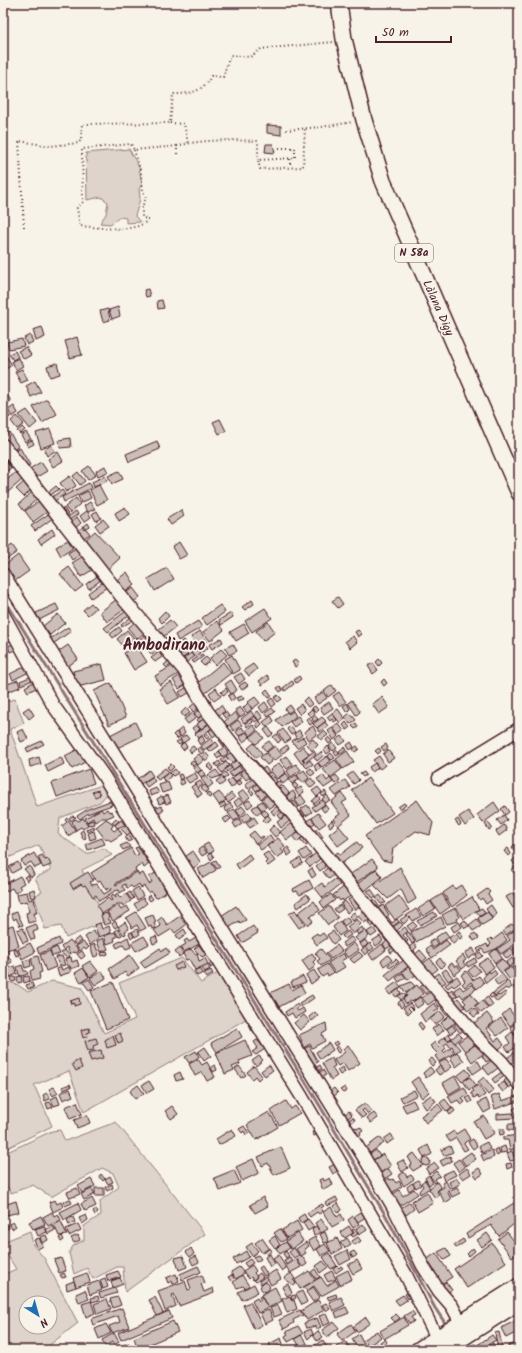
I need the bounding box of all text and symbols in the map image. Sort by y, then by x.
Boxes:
scale bar [376,18,451,44]
text: 50 m [382,23,409,42]
road number: N 58a [395,244,433,262]
street label: Làlana Digy [417,277,459,339]
district label: Ambodirano [123,633,205,658]
north arrow [18,1295,58,1335]
text: N [35,1313,52,1331]

